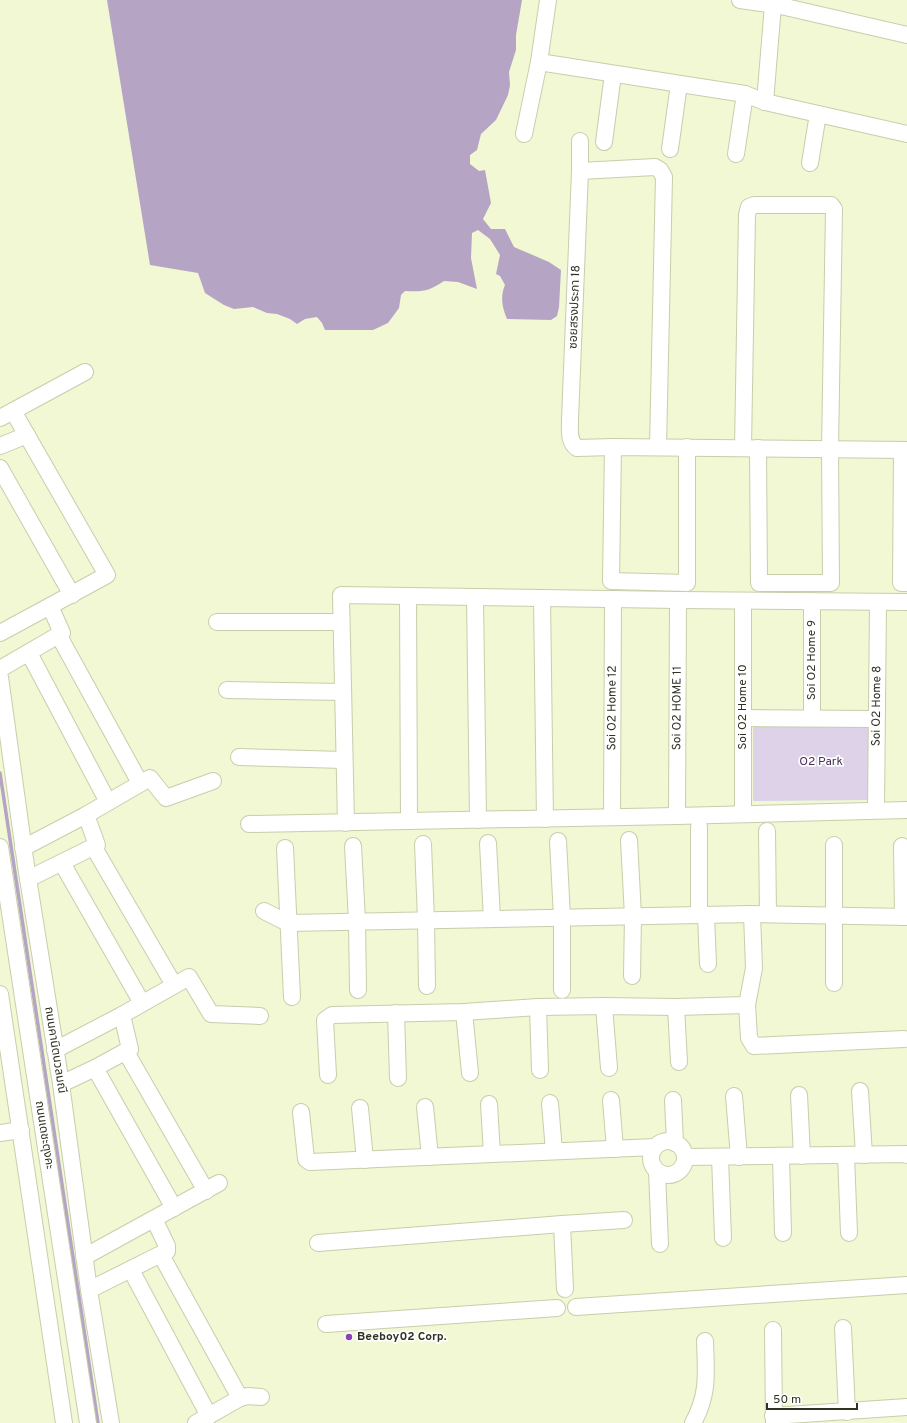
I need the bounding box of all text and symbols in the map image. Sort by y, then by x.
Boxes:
street label: ซอยสรงประภา 18 [566,265,584,349]
street label: Soi O2 Home 9 [804,620,820,700]
street label: Soi O2 Home 10 [735,664,751,750]
street label: Soi O2 Home 12 [604,665,621,751]
street label: Soi O2 HOME 11 [669,666,686,750]
street label: Soi O2 Home 8 [869,666,885,746]
park label: O2 Park [799,754,843,770]
street label: ถนนคานิตนวลมณี [40,1006,70,1094]
street label: ถนนเดชะตุงคะ [31,1100,57,1170]
place label: Beeboy02 Corp. [357,1329,447,1345]
marker: Beeboy02 Corp. [344,1332,354,1342]
scale bar [767,1385,857,1411]
text: 50 m [773,1392,801,1408]

